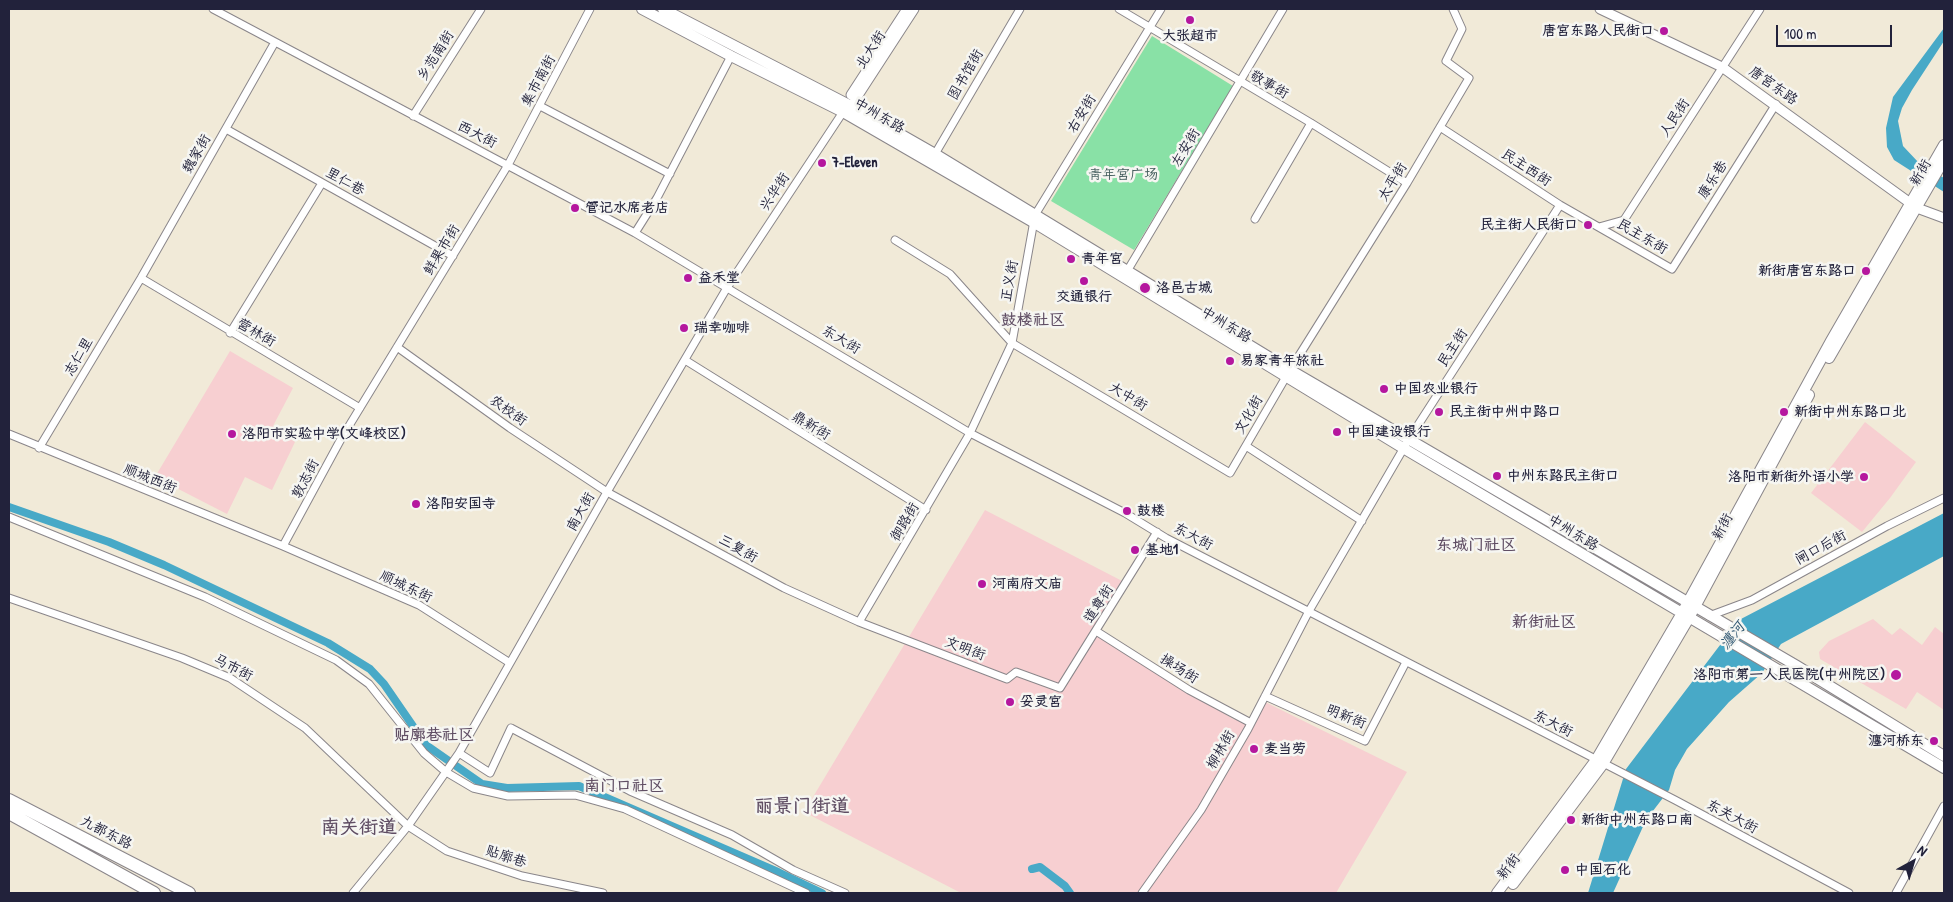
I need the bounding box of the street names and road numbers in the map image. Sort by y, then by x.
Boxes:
street label: 乡范南街 [414,28,458,84]
street label: 北大街 [853,28,889,72]
street label: 图书馆街 [945,47,987,103]
street label: 集市南街 [518,52,560,110]
street label: 唐宫东路 [1745,63,1801,109]
street label: 敬事街 [1247,67,1291,103]
street label: 右安街 [1064,92,1100,136]
street label: 中州东路 [851,95,907,137]
street label: 人民街 [1657,96,1693,140]
street label: 西大街 [454,118,500,152]
street label: 左安街 [1168,126,1204,170]
street label: 魏家街 [179,132,215,176]
street label: 民主西街 [1498,146,1554,190]
street label: 新街 [1907,157,1935,189]
street label: 康乐巷 [1695,158,1731,202]
street label: 太平街 [1375,160,1411,204]
street label: 里仁巷 [323,164,367,200]
street label: 兴华街 [757,170,793,214]
street label: 民主东街 [1614,216,1670,258]
street label: 鲜果市街 [420,222,464,278]
street label: 正义街 [998,259,1022,303]
street label: 中州东路 [1198,303,1254,347]
street label: 营林街 [234,315,278,351]
street label: 东大街 [819,322,863,358]
street label: 民主街 [1435,326,1471,370]
street label: 志仁里 [61,335,97,379]
street label: 大中街 [1106,379,1150,415]
street label: 农校街 [486,392,530,430]
street label: 文化街 [1231,393,1267,437]
street label: 鼎新街 [789,408,833,444]
street label: 敦志街 [289,456,323,502]
street label: 顺城西街 [121,461,179,497]
street label: 南大街 [563,490,599,534]
street label: 御路街 [887,500,923,544]
street label: 中州东路 [1545,511,1601,555]
street label: 新街 [1709,511,1737,543]
street label: 东大街 [1171,520,1215,554]
street label: 闸口后街 [1792,527,1850,569]
street label: 三复街 [716,531,760,567]
street label: 顺城东街 [377,568,435,606]
street label: 道尊街 [1081,582,1117,626]
street label: 文明街 [942,634,988,664]
street label: 马市街 [210,651,256,685]
street label: 操场街 [1157,651,1201,687]
street label: 明新街 [1323,701,1369,733]
street label: 东大街 [1530,707,1576,741]
street label: 柳林街 [1203,728,1239,772]
street label: 东关大街 [1703,796,1761,838]
street label: 九都东路 [77,813,135,853]
street label: 贴廓巷 [483,843,529,871]
street label: 新街 [1494,851,1524,883]

